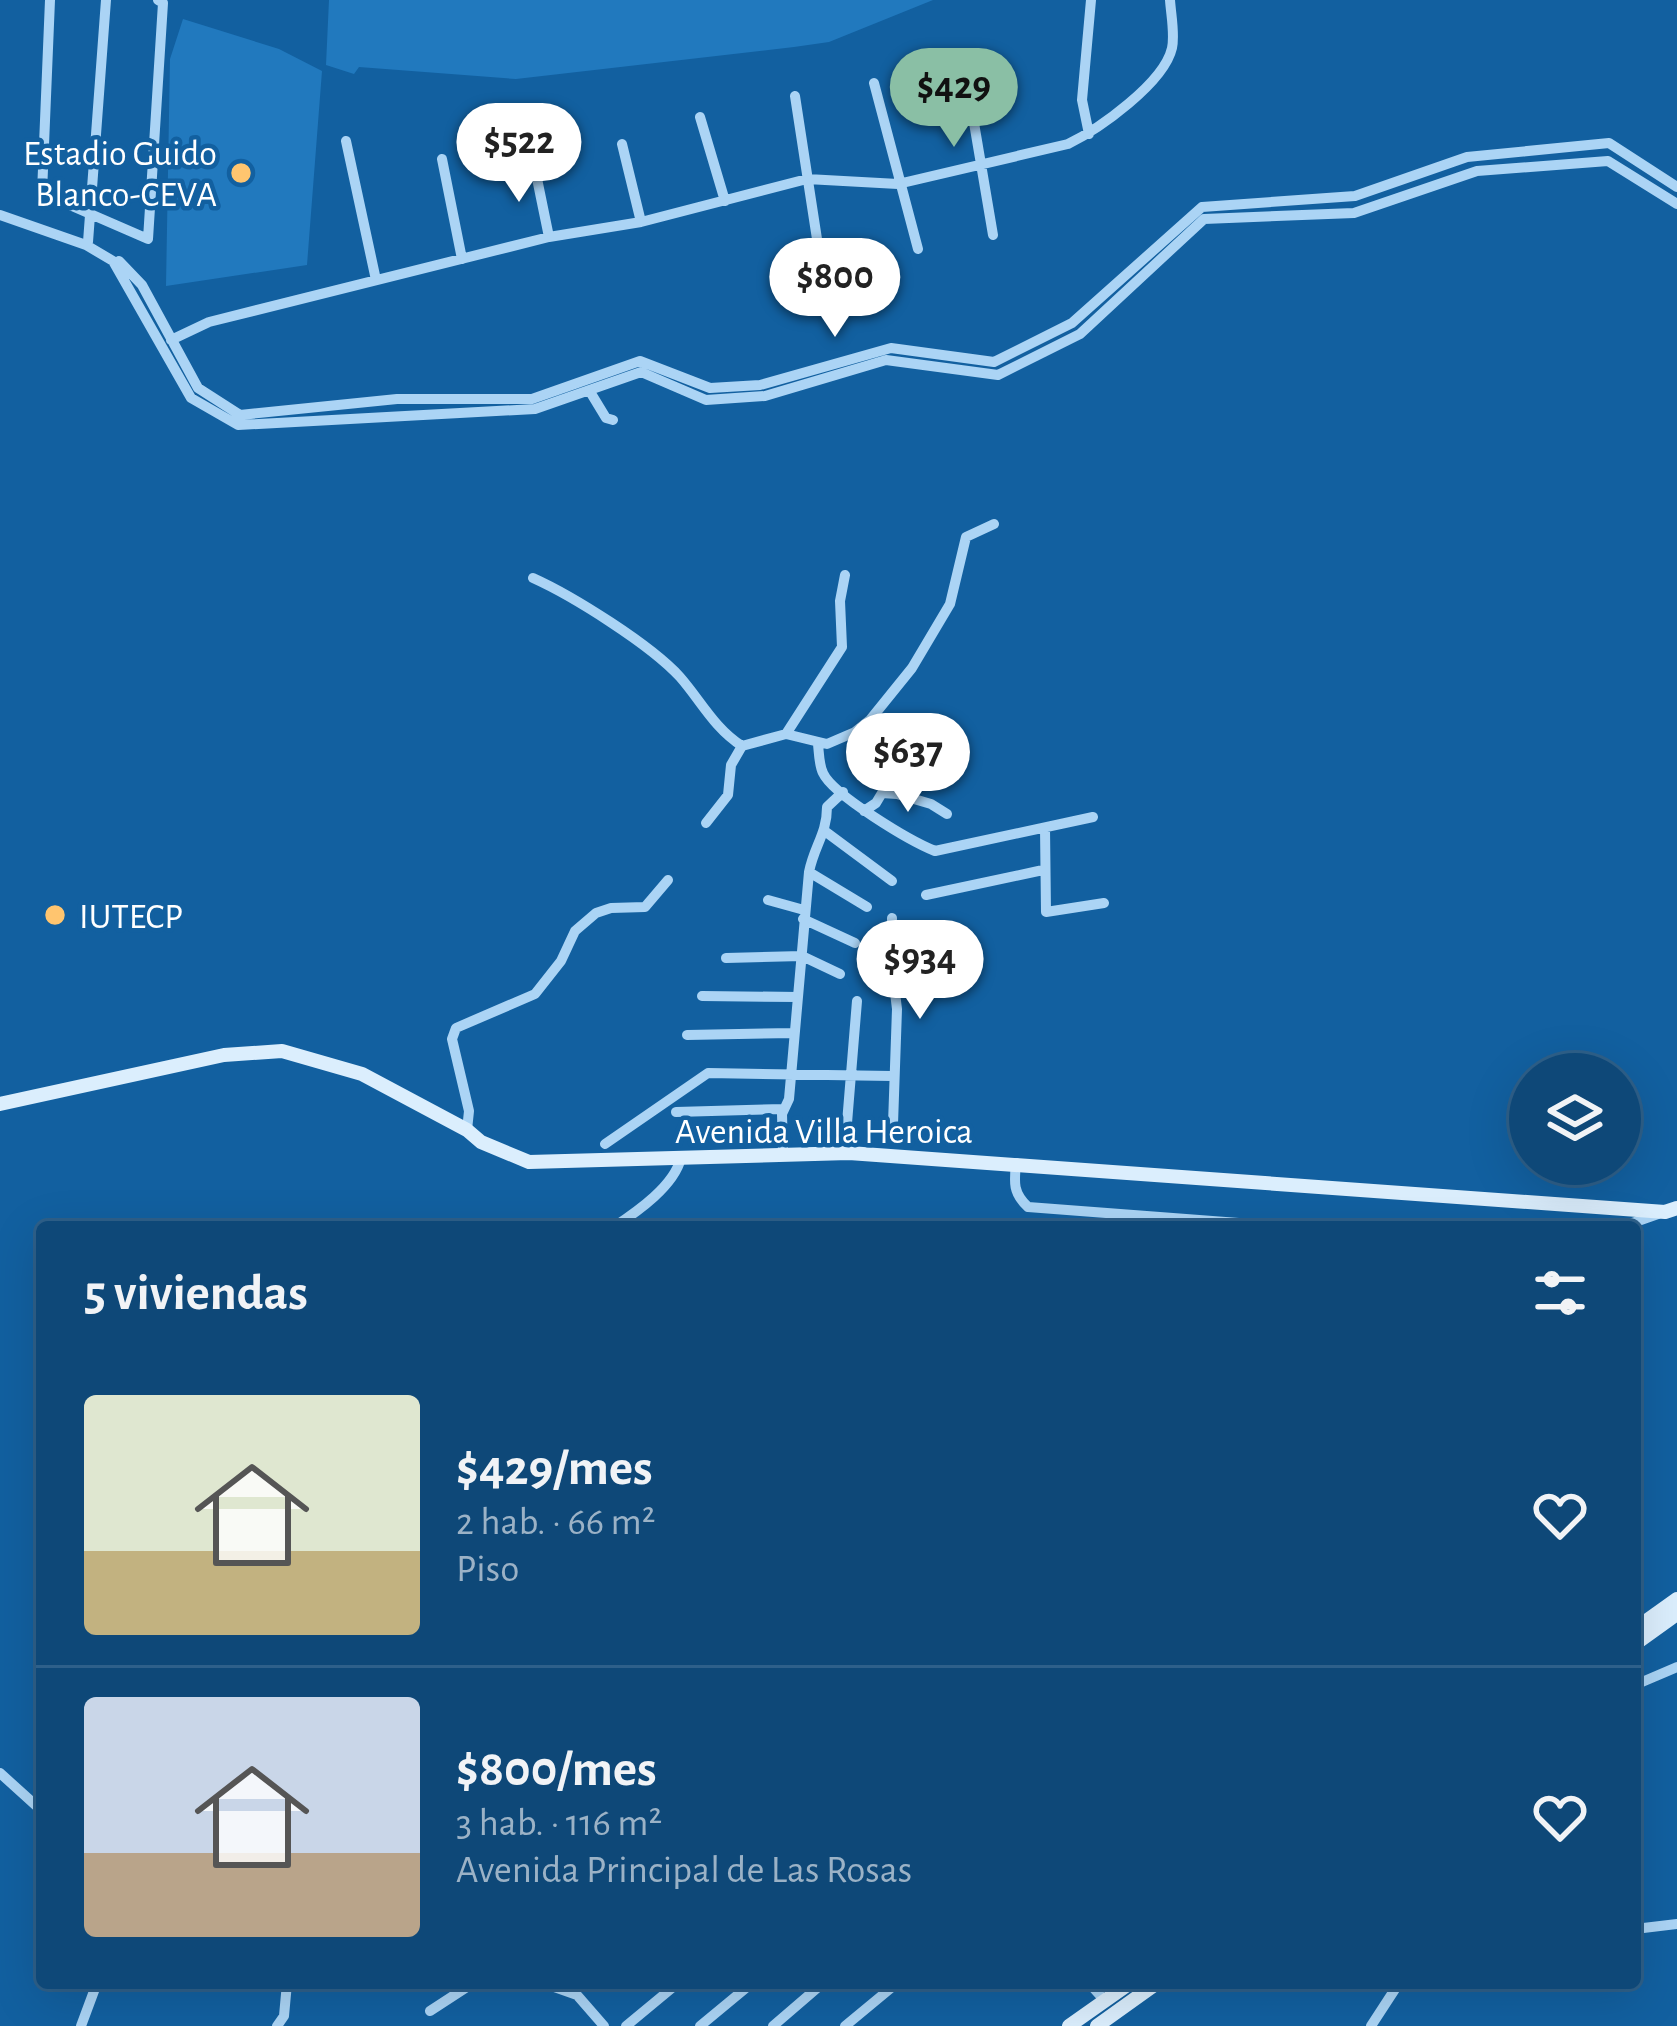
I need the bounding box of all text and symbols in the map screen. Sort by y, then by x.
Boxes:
pin: $429 [883,48,1025,150]
text: $429 [917,67,991,106]
pin: $522 [448,103,590,205]
text: $522 [483,122,555,161]
place label: Estadio Guido Blanco-CEVA [23,136,217,213]
marker: Estadio Guido Blanco-CEVA [228,160,254,186]
pin: $800 [764,238,906,340]
text: $800 [796,257,874,296]
pin: $637 [837,713,979,815]
text: $637 [873,732,943,771]
place label: IUTECP [79,899,183,935]
marker: IUTECP [42,902,68,928]
pin: $934 [849,920,991,1022]
text: $934 [884,939,956,978]
map controls [1509,1053,1641,1185]
button: layers [1509,1053,1641,1185]
street label: Avenida Villa Heroica [675,1114,973,1150]
icon: filters [1527,1260,1593,1326]
text: 5 viviendas [84,1268,308,1319]
icon: home [180,1443,324,1587]
text: $429/mes [456,1443,653,1494]
icon: heart [1527,1482,1593,1548]
text: 2 hab. · 66 m² [456,1503,655,1542]
text: Piso [456,1550,519,1589]
text: $800/mes [456,1744,657,1795]
icon: home [180,1745,324,1889]
icon: heart [1527,1784,1593,1850]
text: 3 hab. · 116 m² [456,1804,662,1843]
text: Avenida Principal de Las Rosas [456,1851,912,1890]

